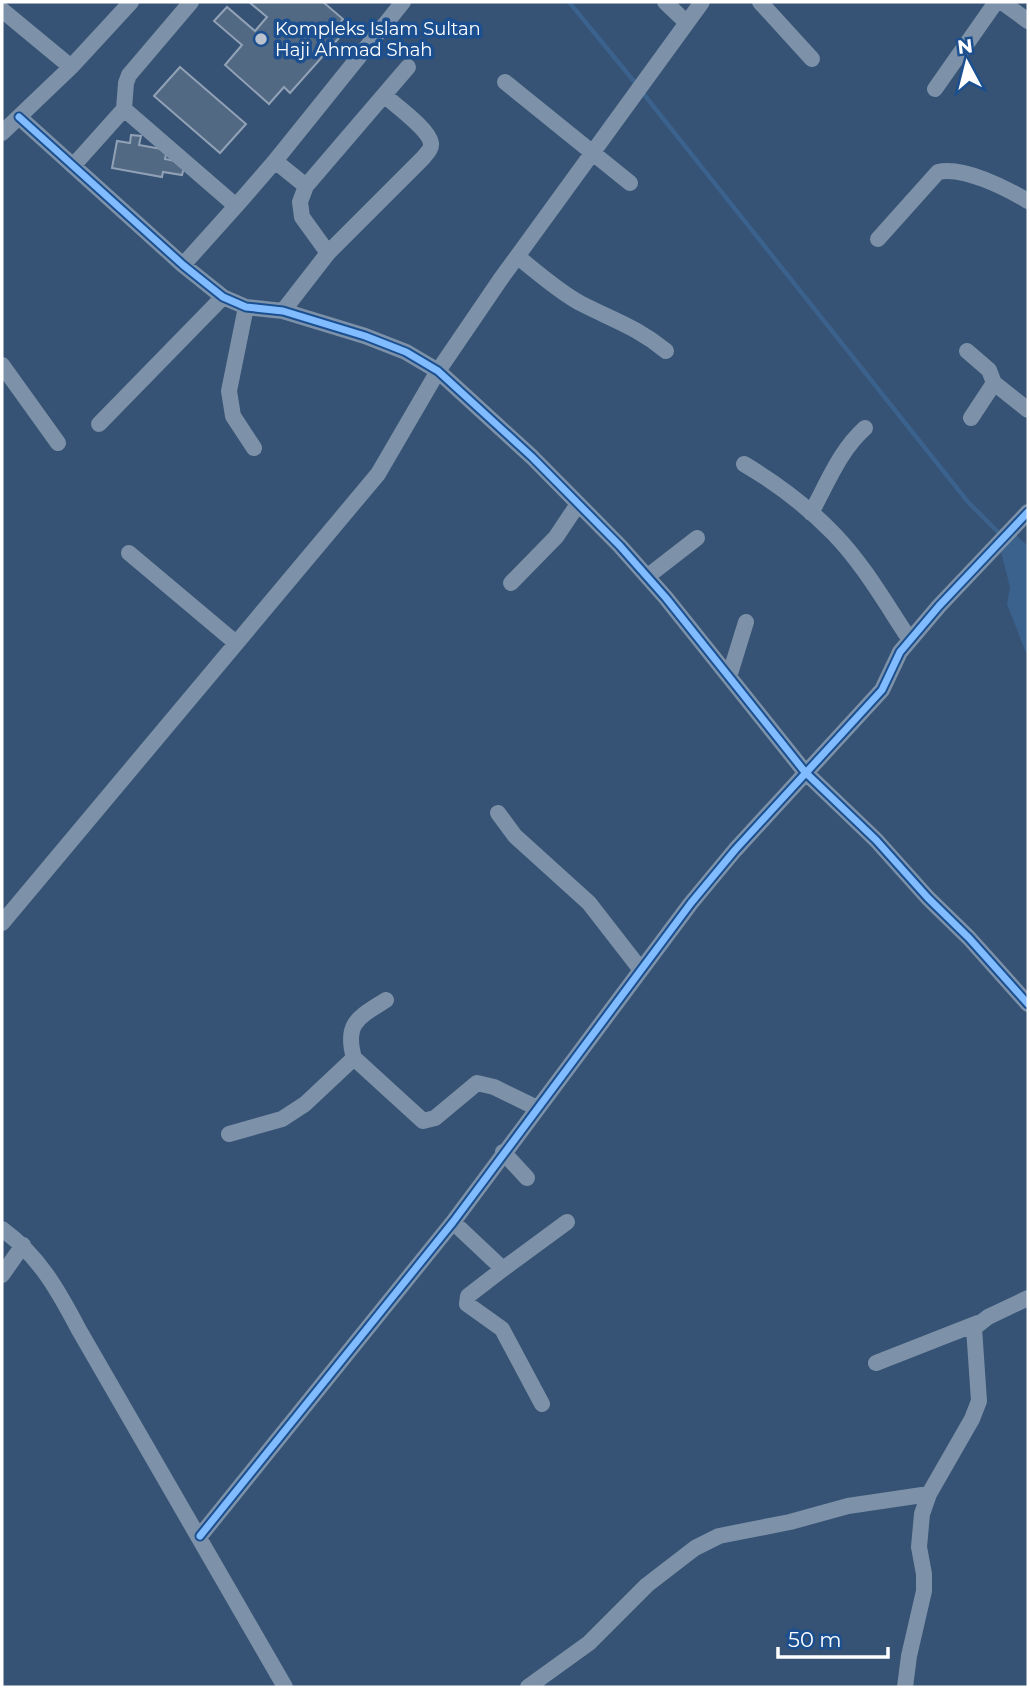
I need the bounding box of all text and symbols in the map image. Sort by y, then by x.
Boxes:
place label: Kompleks Islam Sultan Haji Ahmad Shah [275,18,481,61]
north arrow [932,28,1002,98]
marker: Kompleks Islam Sultan Haji Ahmad Shah [253,31,269,47]
text: N [956,34,974,59]
scale bar [778,1616,888,1660]
text: 50 m [788,1627,842,1652]

